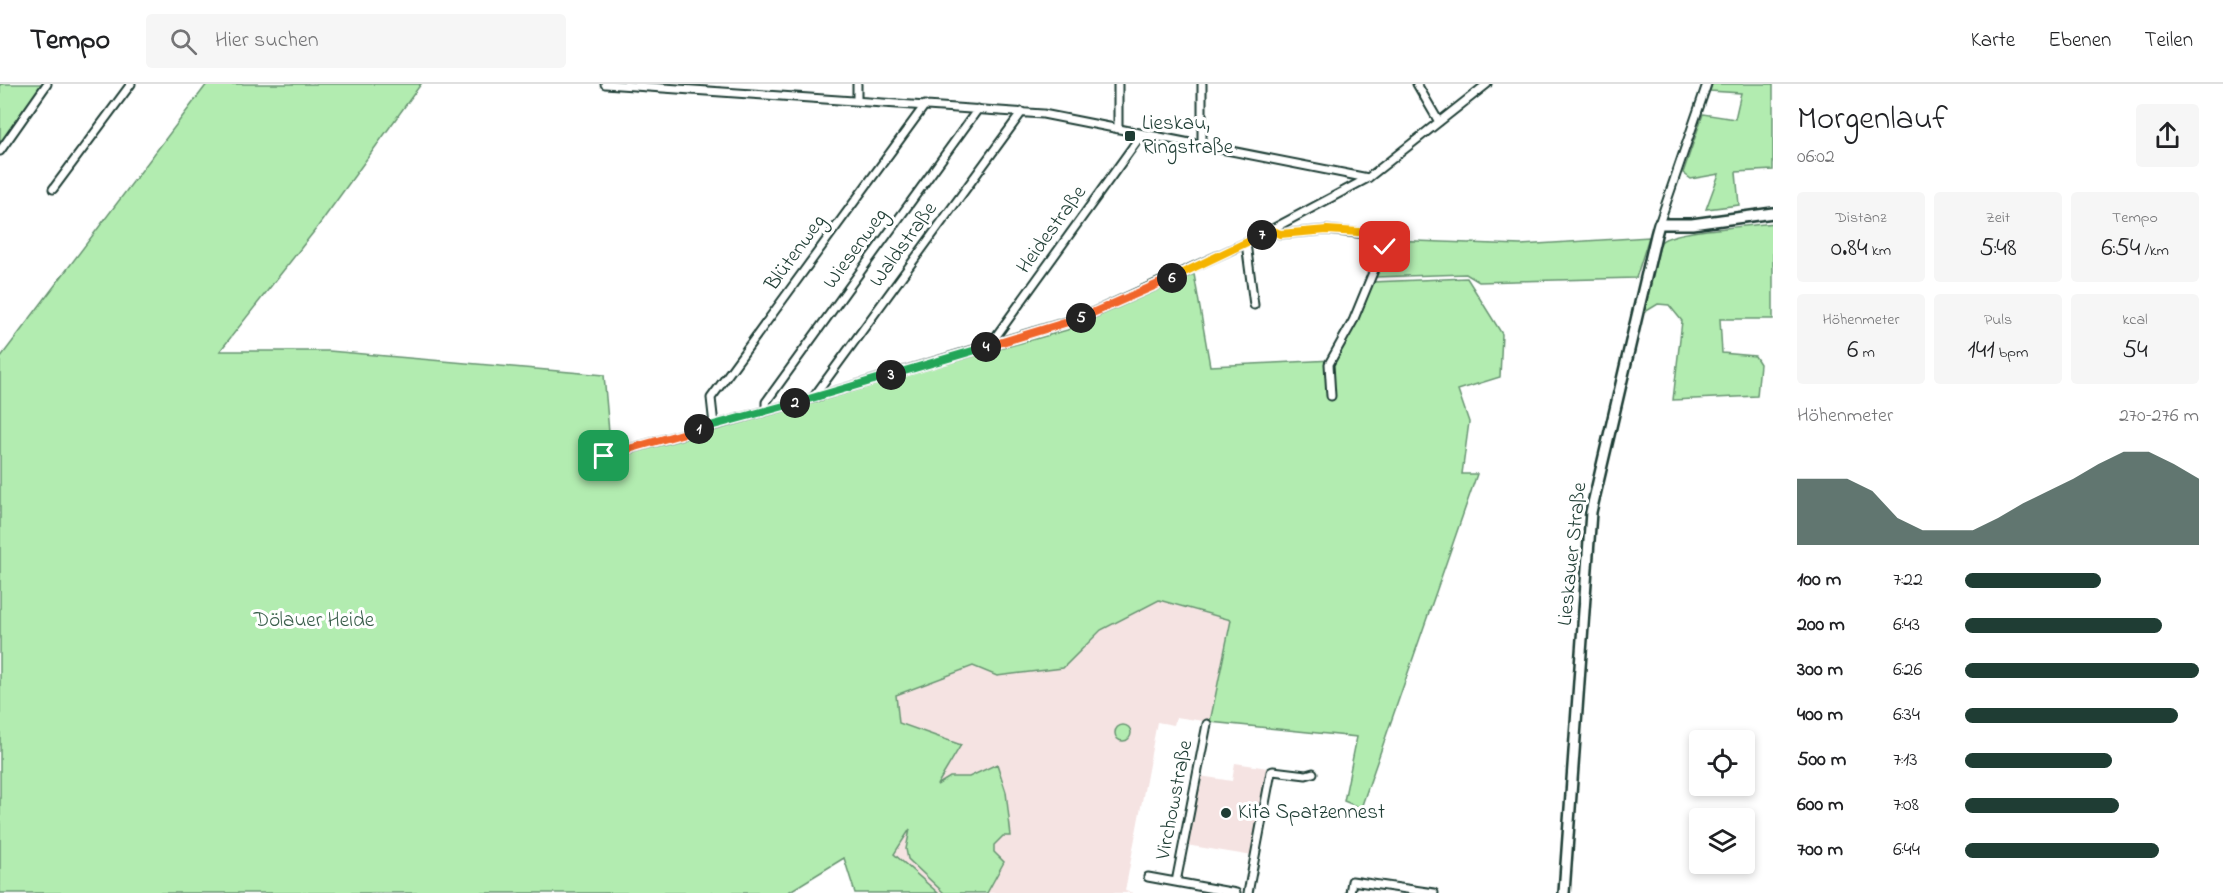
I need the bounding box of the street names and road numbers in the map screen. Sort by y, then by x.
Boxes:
street label: Heidestraße [1010,179,1095,280]
street label: Waldstraße [863,196,946,294]
street label: Wiesenweg [816,202,897,297]
street label: Blütenweg [757,209,836,299]
street label: Lieskauer Straße [1551,480,1596,627]
street label: Virchowstraße [1149,737,1201,863]

